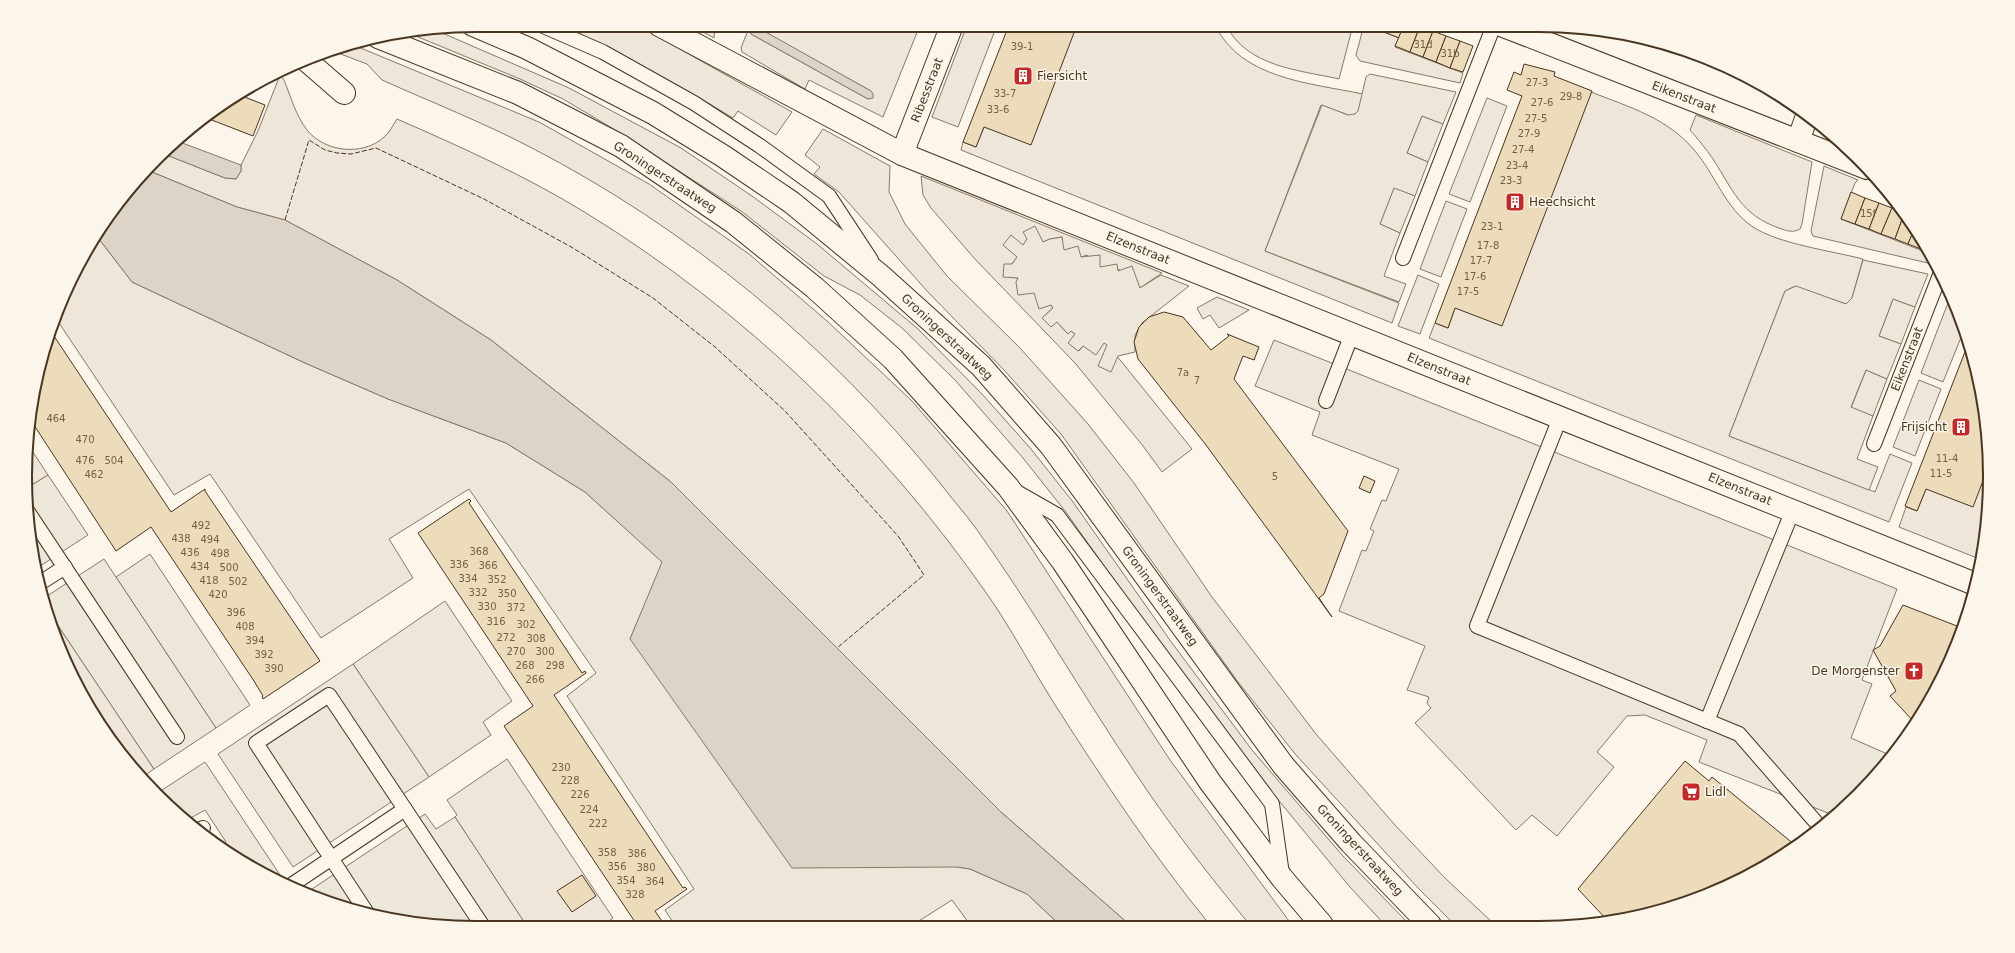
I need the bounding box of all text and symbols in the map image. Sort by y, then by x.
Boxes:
house number: 31d [1413,39,1433,50]
house number: 39-1 [1011,41,1033,52]
house number: 31b [1440,48,1460,59]
street label: Ribesstraat [908,55,946,124]
building icon: Fiersicht [1012,65,1034,87]
place label: Fiersicht [1037,69,1087,83]
house number: 27-3 [1526,77,1548,88]
street label: Eikenstraat [1650,78,1718,116]
house number: 33-7 [994,88,1016,99]
house number: 29-8 [1560,91,1582,102]
house number: 27-6 [1531,97,1553,108]
house number: 33-6 [987,104,1009,115]
house number: 27-5 [1525,113,1547,124]
house number: 27-9 [1518,128,1540,139]
street label: Groningerstraatweg [611,138,719,216]
house number: 27-4 [1512,144,1534,155]
house number: 23-4 [1506,160,1528,171]
house number: 23-3 [1500,175,1522,186]
building icon: Heechsicht [1504,191,1526,213]
place label: Heechsicht [1529,195,1596,209]
house number: 15f [1860,208,1877,219]
house number: 23-1 [1481,221,1503,232]
street label: Elzenstraat [1104,229,1172,267]
house number: 17-8 [1477,240,1499,251]
house number: 17-7 [1470,255,1492,266]
house number: 17-6 [1464,271,1486,282]
house number: 17-5 [1457,286,1479,297]
street label: Groningerstraatweg [898,291,996,383]
street label: Eikenstraat [1888,325,1926,393]
street label: Elzenstraat [1405,350,1473,388]
house number: 7a [1177,367,1189,378]
house number: 7 [1194,375,1200,386]
house number: 464 [46,413,66,424]
building icon: Frijsicht [1950,416,1972,438]
place label: Frijsicht [1901,420,1947,434]
house number: 470 [75,434,95,445]
house number: 11-4 [1936,453,1958,464]
house number: 476 [75,455,95,466]
house number: 504 [104,455,124,466]
house number: 11-5 [1930,468,1952,479]
house number: 462 [84,469,104,480]
street label: Elzenstraat [1706,470,1774,508]
house number: 5 [1272,471,1278,482]
house number: 492 [191,520,211,531]
house number: 438 [171,533,191,544]
house number: 494 [200,534,220,545]
street label: Groningerstraatweg [1119,543,1201,649]
house number: 368 [469,546,489,557]
house number: 436 [180,547,200,558]
house number: 498 [210,548,230,559]
house number: 336 [449,559,469,570]
house number: 366 [478,560,498,571]
house number: 434 [190,561,210,572]
house number: 500 [219,562,239,573]
house number: 334 [458,573,478,584]
house number: 352 [487,574,507,585]
house number: 418 [199,575,219,586]
house number: 502 [228,576,248,587]
house number: 332 [468,587,488,598]
house number: 350 [497,588,517,599]
house number: 420 [208,589,228,600]
house number: 330 [477,601,497,612]
house number: 372 [506,602,526,613]
house number: 396 [226,607,246,618]
house number: 316 [486,616,506,627]
house number: 302 [516,619,536,630]
house number: 408 [235,621,255,632]
house number: 272 [496,632,516,643]
house number: 308 [526,633,546,644]
house number: 394 [245,635,265,646]
house number: 270 [506,646,526,657]
house number: 300 [535,646,555,657]
house number: 392 [254,649,274,660]
house number: 268 [515,660,535,671]
house number: 298 [545,660,565,671]
church icon: De Morgenster [1903,660,1925,682]
house number: 390 [264,663,284,674]
place label: De Morgenster [1811,664,1900,678]
house number: 266 [525,674,545,685]
house number: 230 [551,762,571,773]
house number: 228 [560,775,580,786]
supermarket icon: Lidl [1680,781,1702,803]
place label: Lidl [1705,785,1726,799]
house number: 226 [570,789,590,800]
street label: Groningerstraatweg [1314,801,1406,899]
house number: 224 [579,804,599,815]
house number: 222 [588,818,608,829]
house number: 358 [597,847,617,858]
house number: 386 [627,848,647,859]
house number: 356 [607,861,627,872]
house number: 380 [636,862,656,873]
house number: 354 [616,875,636,886]
house number: 364 [645,876,665,887]
house number: 328 [625,889,645,900]

